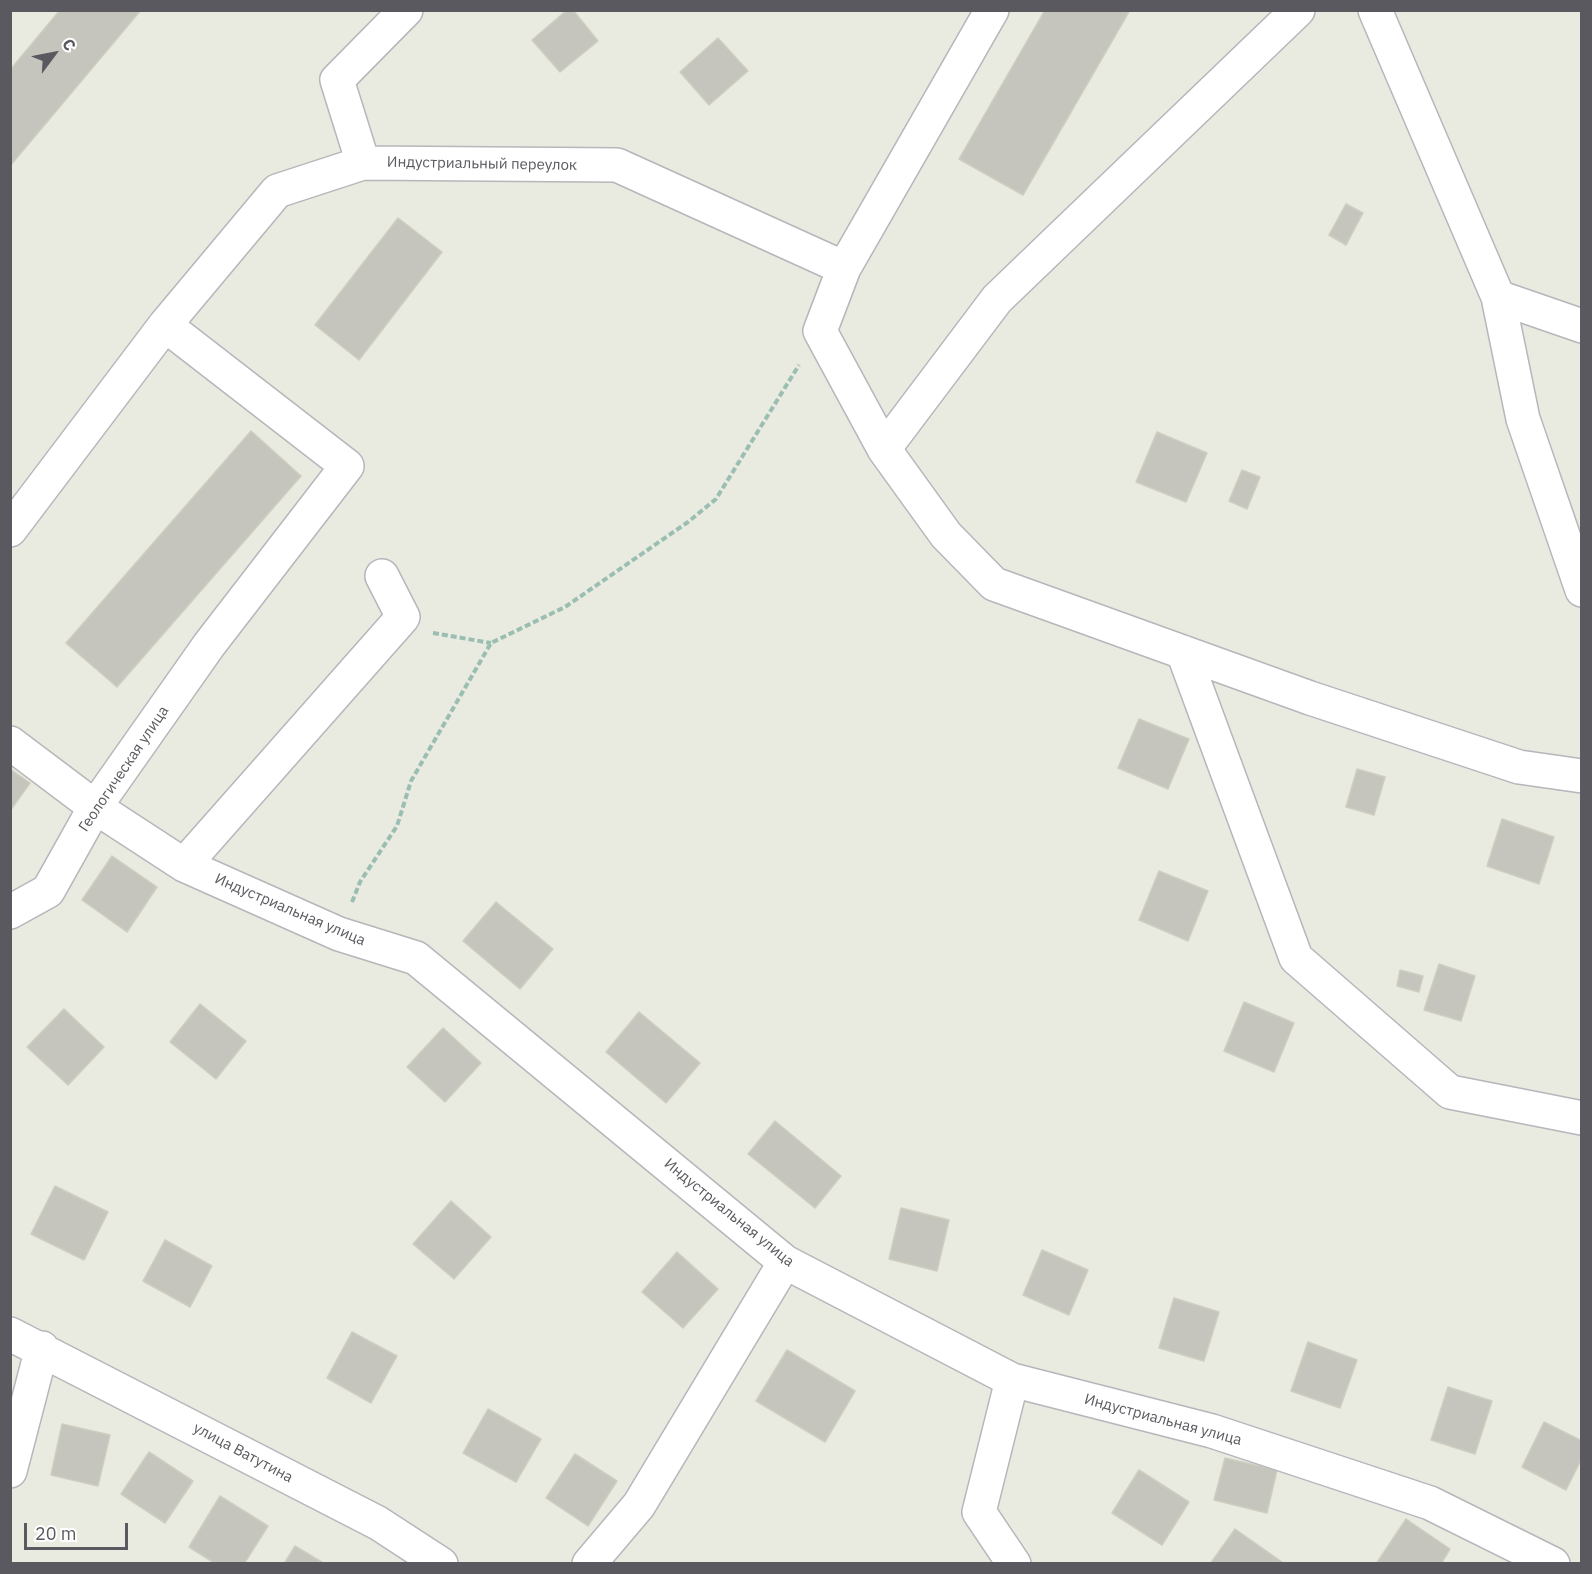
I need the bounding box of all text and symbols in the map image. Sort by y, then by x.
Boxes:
north arrow [24,24,84,84]
text: С [58,35,81,54]
street label: Индустриальный переулок [387,153,577,175]
street label: Геологическая улица [75,703,173,835]
street label: Индустриальная улица [212,870,368,950]
street label: Индустриальная улица [660,1155,798,1271]
street label: Индустриальная улица [1082,1390,1244,1450]
street label: улица Ватутина [190,1419,296,1487]
scale bar [27,1511,130,1549]
text: 20 m [35,1522,77,1545]

